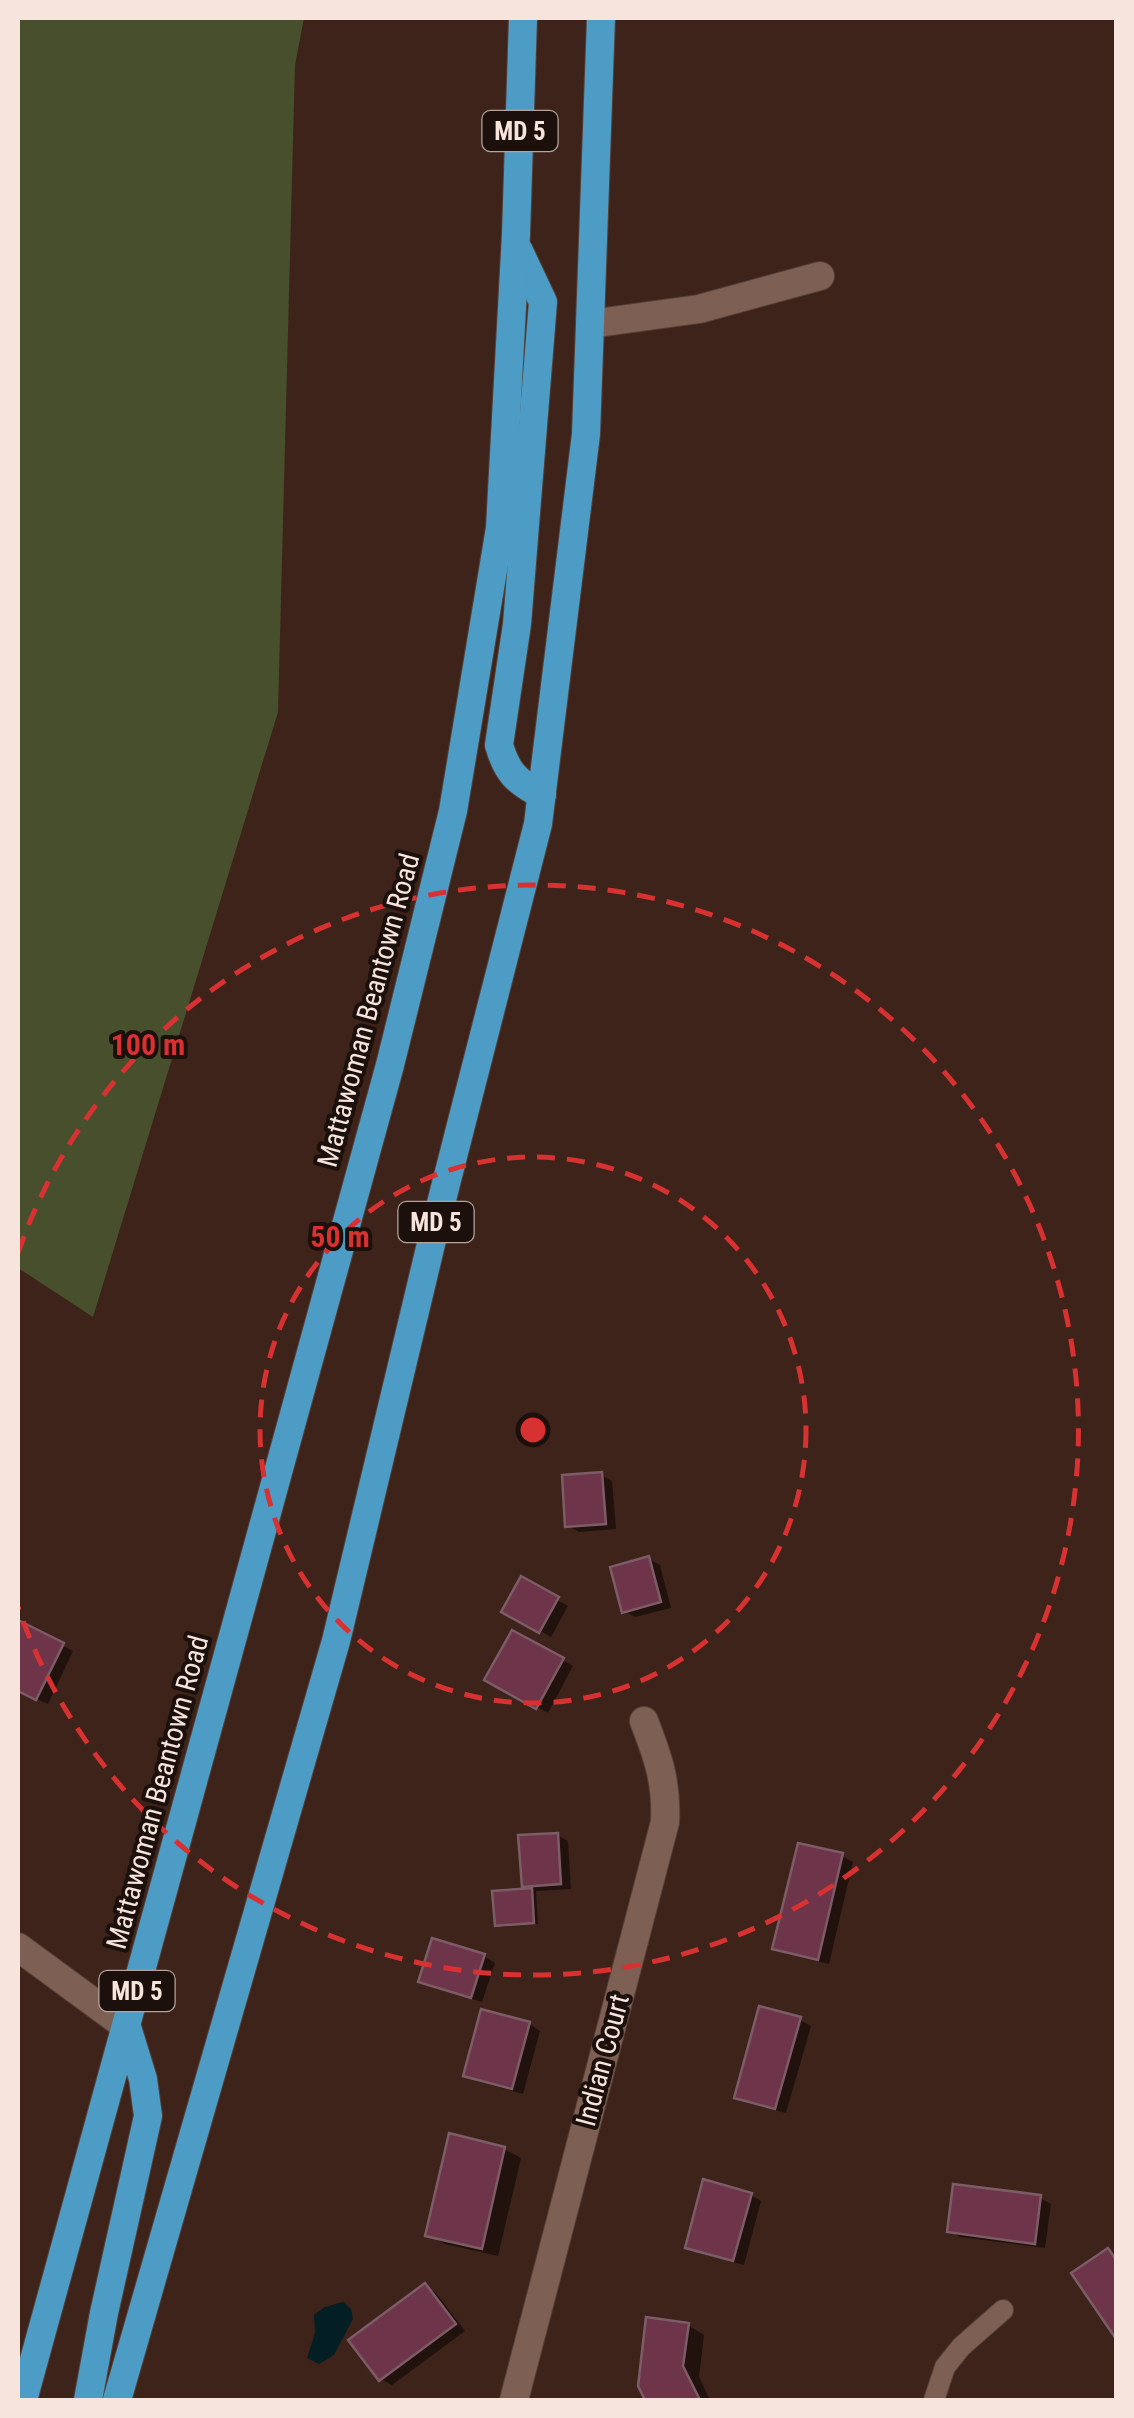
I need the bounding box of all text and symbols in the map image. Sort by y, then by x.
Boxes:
road number: MD 5 [482,111,558,151]
street label: Mattawoman Beantown Road [311,850,426,1170]
text: 100 m [111,1027,185,1062]
road number: MD 5 [398,1202,474,1242]
text: 50 m [310,1219,370,1254]
centre of rings [515,1412,551,1448]
street label: Mattawoman Beantown Road [100,1632,215,1952]
road number: MD 5 [100,1971,174,2011]
street label: Indian Court [569,1991,636,2130]

